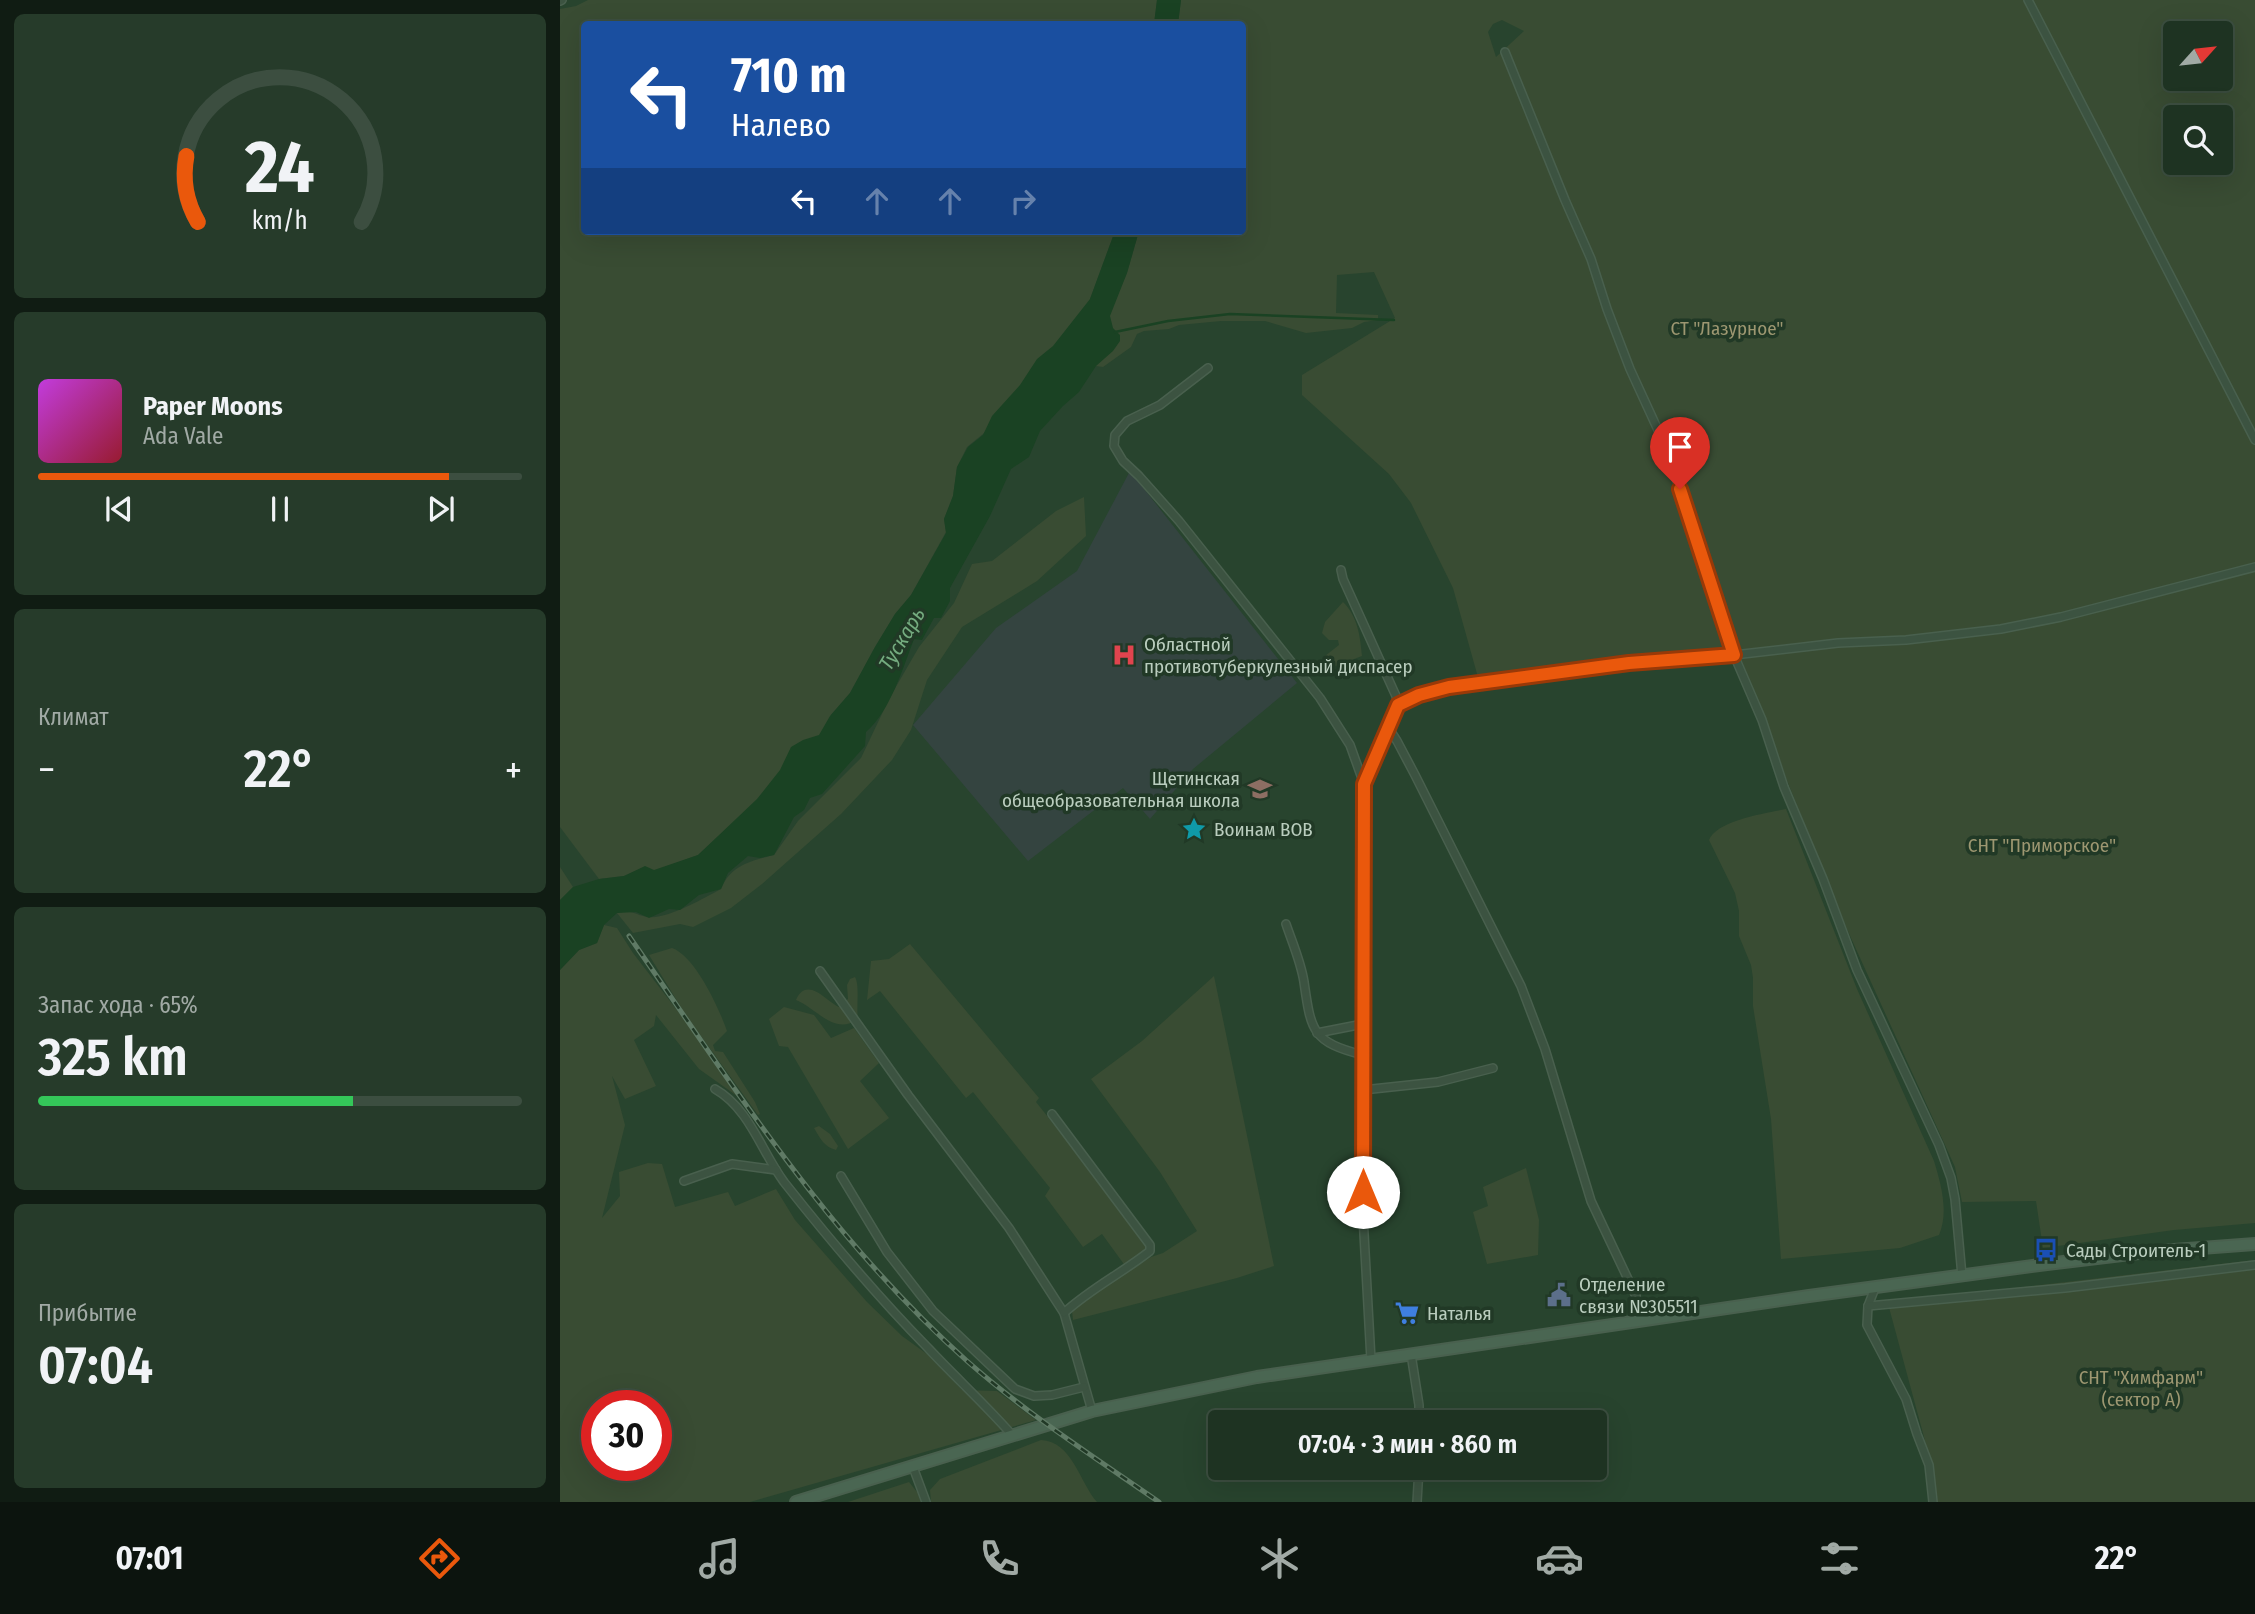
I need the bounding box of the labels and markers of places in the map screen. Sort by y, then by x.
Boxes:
pin [1650,417,1710,489]
place label: Областной противотуберкулезный диспасер [1144,633,1413,678]
hospital icon: Областной противотуберкулезный диспасер [1110,641,1138,669]
place label: Щетинская общеобразовательная школа [1002,767,1240,812]
school or university icon: Щетинская общеобразовательная школа [1246,775,1274,803]
place icon: Воинам ВОВ [1180,815,1208,843]
place label: Воинам ВОВ [1214,818,1313,841]
bus stop icon: Сады Строитель-1 [2032,1236,2060,1264]
place label: Сады Строитель-1 [2066,1239,2206,1262]
place label: Отделение связи №305511 [1579,1273,1698,1318]
public building icon: Отделение связи №305511 [1545,1281,1573,1309]
supermarket icon: Наталья [1393,1299,1421,1327]
place label: Наталья [1427,1302,1492,1325]

